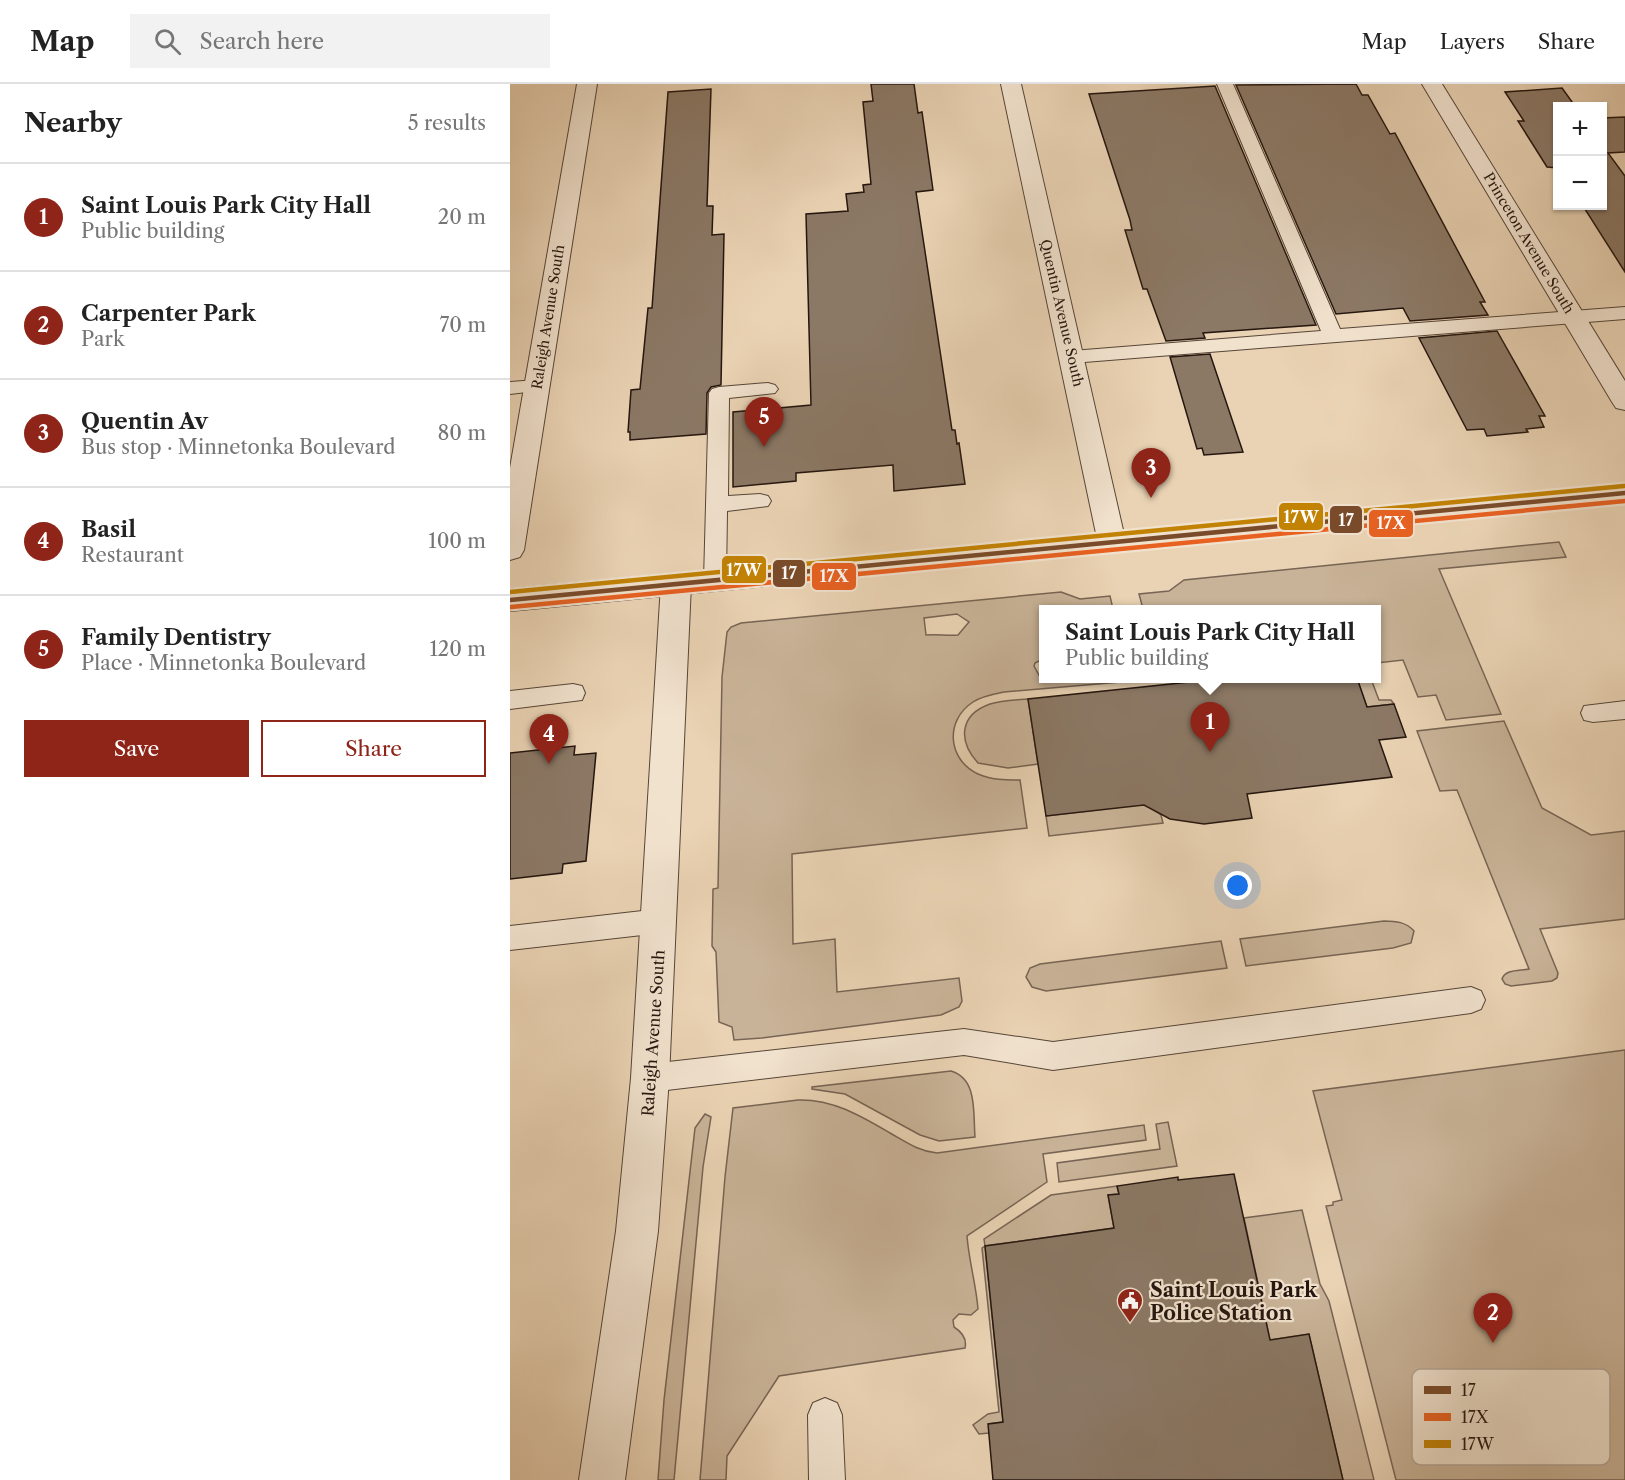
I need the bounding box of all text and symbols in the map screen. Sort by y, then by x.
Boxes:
search box [130,14,550,68]
text: Map [30,24,94,58]
icon: search [151,25,184,58]
text: Search here [199,28,324,55]
text: Map [1362,29,1407,54]
text: Layers [1440,29,1505,54]
text: Share [1538,29,1595,54]
map controls [1553,102,1607,210]
button: + [1553,102,1607,156]
text: Nearby [24,107,122,139]
text: 5 results [408,111,486,135]
button: − [1553,156,1607,210]
street label: Princeton Avenue South [1480,169,1578,317]
text: Saint Louis Park City Hall [81,192,371,219]
text: 1 [39,205,48,229]
text: 20 m [438,205,486,229]
text: Public building [81,219,224,243]
street label: Quentin Avenue South [1036,238,1088,389]
street label: Raleigh Avenue South [528,243,568,391]
text: Carpenter Park [81,300,256,327]
text: 2 [38,313,49,337]
text: 70 m [440,313,486,337]
text: Park [81,327,124,351]
pin: 5 [744,398,784,447]
text: Quentin Av [81,408,208,435]
text: 3 [38,421,49,445]
text: 80 m [438,421,486,445]
text: Bus stop · Minnetonka Boulevard [81,435,395,459]
pin: 3 [1132,448,1170,498]
line badge: 17W [1278,502,1324,531]
line badge: 17 [1329,505,1363,534]
text: 17W [1283,507,1320,527]
line badge: 17X [1368,509,1414,538]
text: 17 [1338,510,1354,530]
text: 17X [1376,513,1406,533]
text: Basil [81,516,136,543]
text: 4 [38,529,49,553]
text: 100 m [428,529,486,553]
text: Restaurant [81,543,184,567]
line badge: 17W [721,555,767,584]
line badge: 17 [772,559,806,588]
text: 17W [726,560,763,580]
line badge: 17X [811,562,857,591]
text: 17 [781,563,797,583]
text: 17X [819,566,849,586]
popup [1039,605,1381,683]
text: Saint Louis Park City Hall [1065,619,1355,646]
text: Family Dentistry [81,624,271,651]
text: 5 [38,637,49,661]
text: 120 m [429,637,486,661]
text: Public building [1065,646,1208,670]
text: Place · Minnetonka Boulevard [81,651,366,675]
pin: 1 [1190,702,1230,752]
pin: 4 [530,714,568,764]
button: Save [24,720,249,777]
button: Share [261,720,486,777]
your location [1223,871,1252,900]
street label: Raleigh Avenue South [637,949,669,1117]
place label: Saint Louis Park Police Station [1150,1278,1318,1325]
public building icon: Saint Louis Park Police Station [1115,1286,1145,1324]
pin: 2 [1474,1294,1512,1343]
legend [1412,1369,1610,1465]
text: 17 [1461,1380,1476,1400]
text: 17X [1461,1407,1489,1427]
text: 17W [1461,1434,1494,1454]

